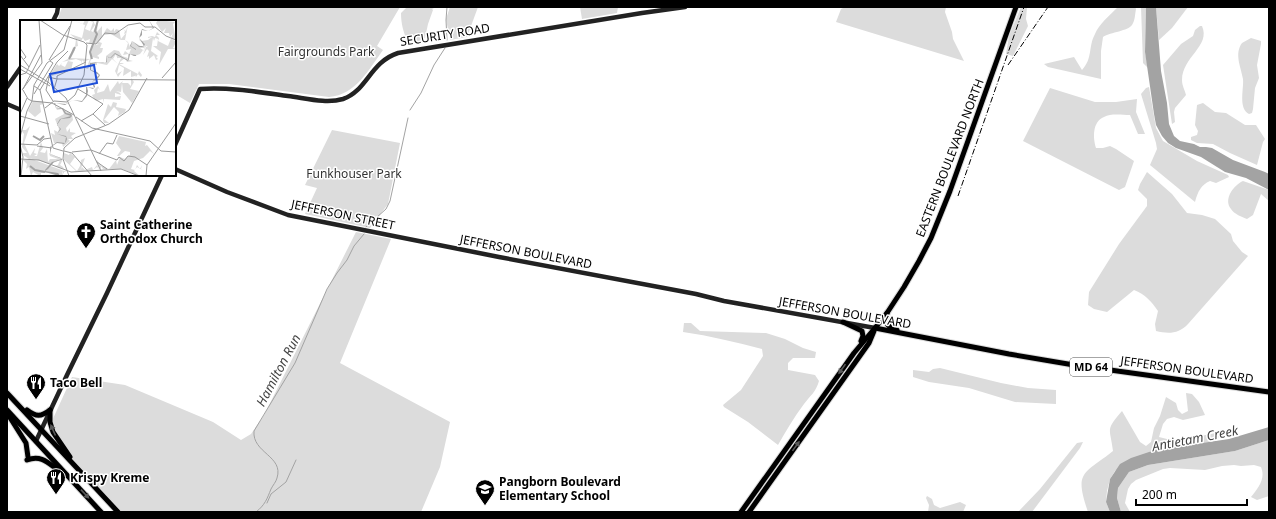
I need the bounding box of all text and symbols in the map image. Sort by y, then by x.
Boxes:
street label: SECURITY ROAD [399,19,491,50]
inset map [20,20,176,176]
park label: Fairgrounds Park [278,43,375,60]
street label: EASTERN BOULEVARD NORTH [911,76,988,239]
park label: Funkhouser Park [306,165,402,182]
street label: JEFFERSON STREET [289,195,397,234]
place label: Saint Catherine Orthodox Church [100,216,203,247]
church icon: Saint Catherine Orthodox Church [75,221,97,249]
street label: JEFFERSON BOULEVARD [458,230,594,273]
street label: JEFFERSON BOULEVARD [777,292,913,333]
water label: Hamilton Run [251,331,305,409]
street label: JEFFERSON BOULEVARD [1118,352,1255,387]
road number: MD 64 [1070,358,1112,376]
one-way arrow [838,364,846,375]
restaurant icon: Taco Bell [25,372,47,400]
place label: Taco Bell [50,374,102,391]
water label: Antietam Creek [1149,421,1240,455]
one-way arrow [50,424,56,436]
one-way arrow [792,441,800,451]
restaurant icon: Krispy Kreme [45,467,67,495]
place label: Krispy Kreme [70,469,149,486]
place label: Pangborn Boulevard Elementary School [499,473,621,504]
school or university icon: Pangborn Boulevard Elementary School [474,478,496,506]
scale bar [1136,481,1247,507]
text: 200 m [1142,486,1177,503]
one-way arrow [80,489,90,499]

